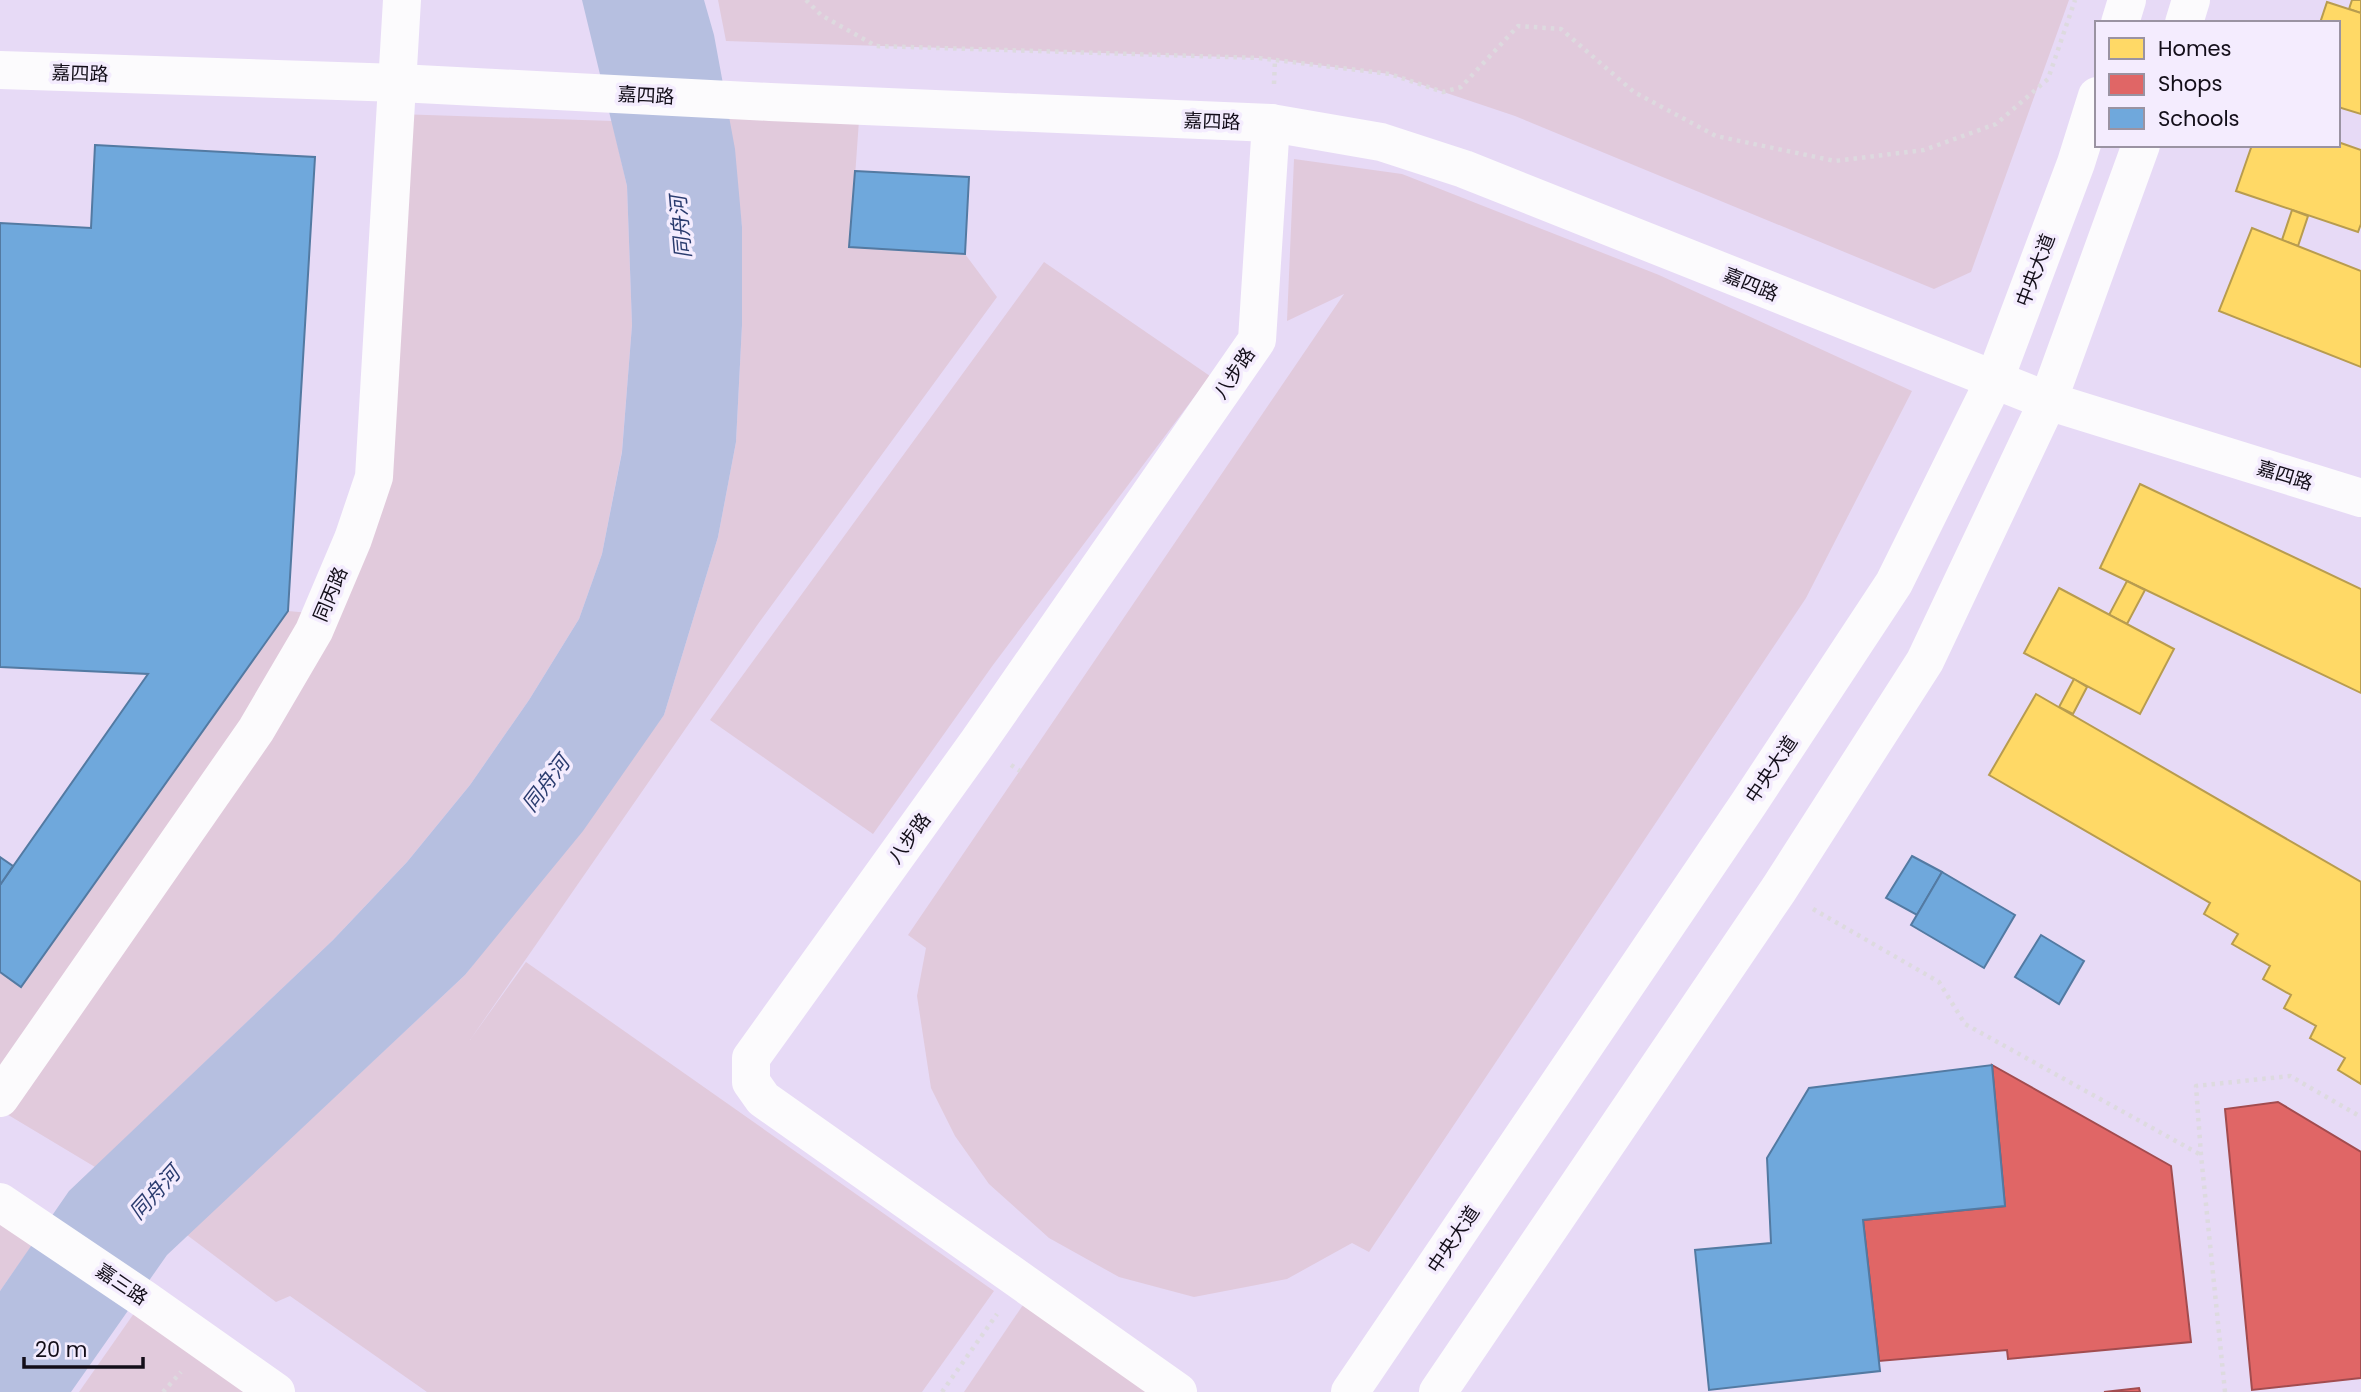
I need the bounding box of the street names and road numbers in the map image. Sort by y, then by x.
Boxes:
street label: 嘉四路 [51,59,109,88]
street label: 嘉四路 [617,81,675,110]
street label: 嘉四路 [1183,107,1241,136]
street label: 中央大道 [2009,230,2062,311]
street label: 嘉四路 [1719,261,1782,308]
street label: 八步路 [1207,342,1262,404]
street label: 嘉四路 [2254,454,2316,497]
street label: 同丙路 [307,563,354,626]
street label: 中央大道 [1739,730,1804,808]
street label: 八步路 [882,807,937,869]
street label: 中央大道 [1421,1200,1486,1278]
street label: 嘉三路 [91,1257,153,1312]

